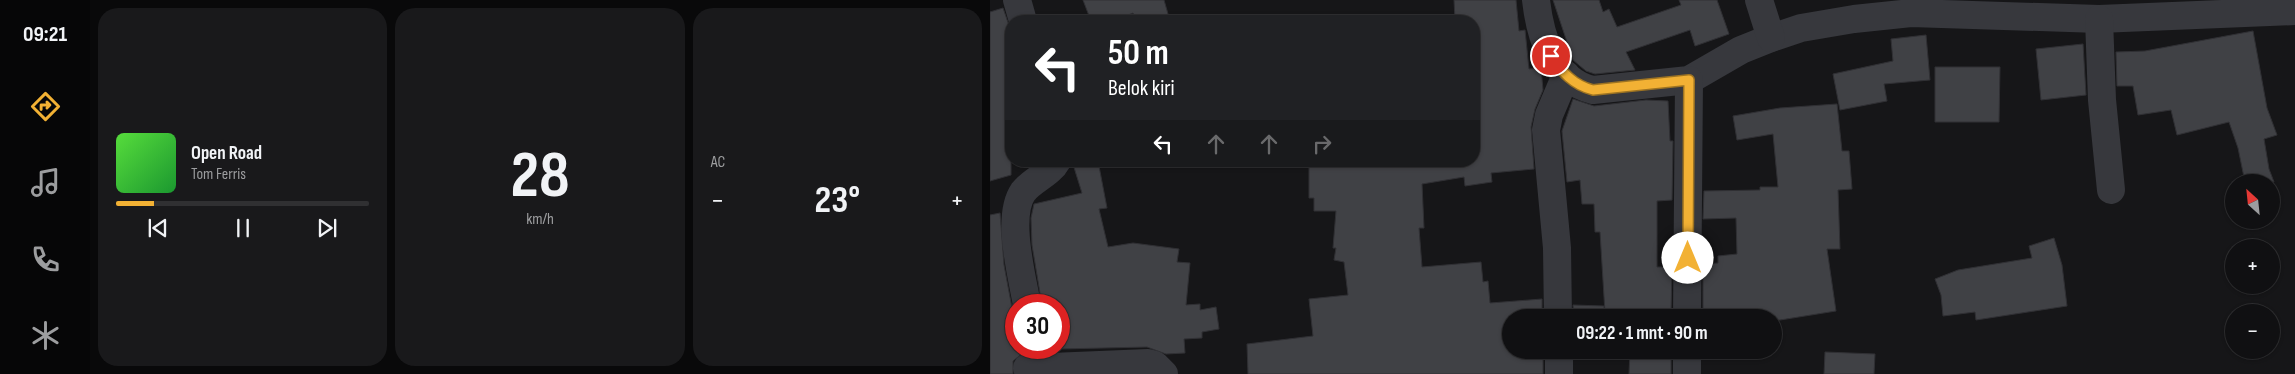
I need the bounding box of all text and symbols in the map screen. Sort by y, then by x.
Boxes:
text: 09:21 [23,21,67,48]
text: 50 m [1108,32,1169,75]
icon: left [1025,35,1090,100]
pin [1530,35,1572,77]
icon: arrive [1537,42,1565,70]
text: Belok kiri [1108,75,1175,102]
icon: directions [28,89,63,124]
icon: left [1149,130,1177,158]
icon: ahead [1202,130,1230,158]
icon: ahead [1255,130,1283,158]
icon: right [1308,130,1336,158]
text: 28 [510,138,570,216]
text: Open Road [191,142,262,165]
text: AC [711,153,725,172]
icon: music [28,165,63,200]
text: Tom Ferris [191,165,246,184]
north arrow [2225,174,2280,229]
map controls [2225,174,2280,359]
text: 23° [815,178,860,223]
text: − [711,184,724,217]
text: + [950,184,964,217]
text: km/h [526,210,554,229]
icon: previous [144,214,172,242]
icon: pause [229,214,257,242]
icon: next [313,214,341,242]
position arrow [1661,231,1713,283]
button: + [2225,239,2280,294]
icon: phone [28,242,63,277]
speed limit sign: 30 [1005,294,1070,359]
button: − [2225,304,2280,359]
icon: climate [28,318,63,353]
text: 09:22 · 1 mnt · 90 m [1576,322,1708,345]

